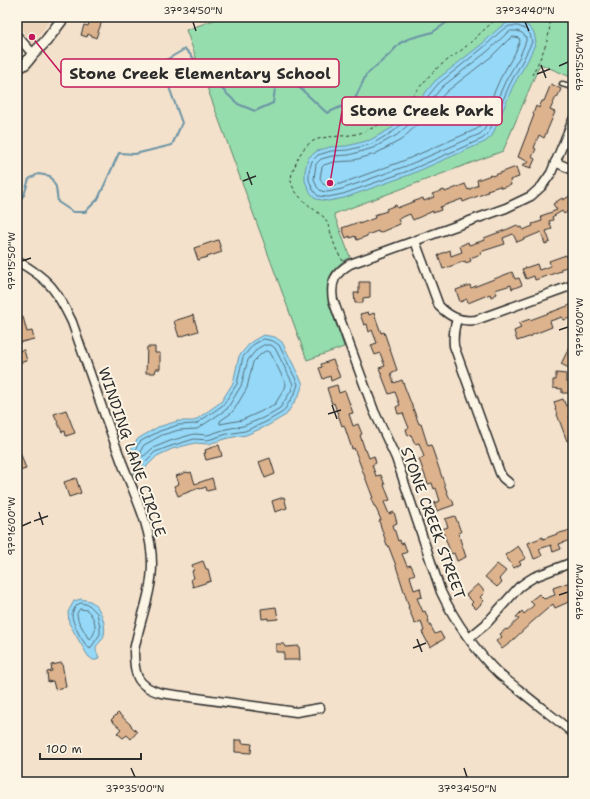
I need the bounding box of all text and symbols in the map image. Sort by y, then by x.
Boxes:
text: 37°34'50"N [163,4,223,17]
text: 37°34'40"N [495,4,555,17]
text: 97°15'50"W [573,33,586,91]
callout: Stone Creek Elementary School [61,59,339,87]
text: Stone Creek Elementary School [69,63,331,84]
callout: Stone Creek Park [342,97,502,125]
text: Stone Creek Park [350,100,494,121]
text: 97°15'50"W [5,232,18,290]
text: 97°16'00"W [573,297,586,356]
street label: WINDING LANE CIRCLE [94,365,170,539]
street label: STONE CREEK STREET [396,444,470,602]
text: 97°16'00"W [5,496,18,555]
text: 97°16'10"W [573,564,586,620]
scale bar [40,735,141,761]
text: 100 m [46,741,82,757]
text: 37°35'00"N [106,782,164,795]
text: 37°34'50"N [437,782,497,795]

